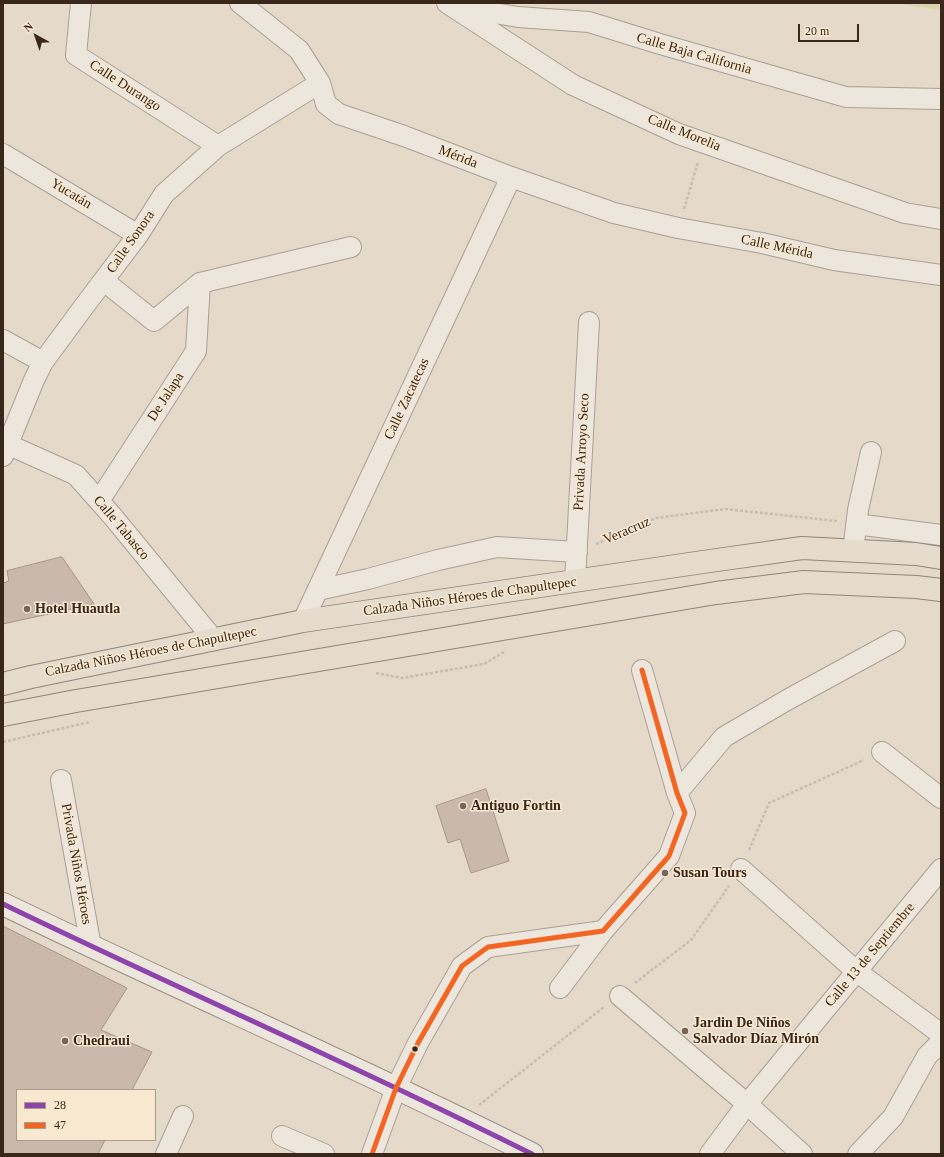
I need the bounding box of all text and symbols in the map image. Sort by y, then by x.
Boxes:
north arrow [16,16,56,56]
scale bar [800,16,861,42]
text: N [21,20,35,34]
text: 20 m [805,24,829,38]
street label: Calle Baja California [635,30,753,78]
street label: Calle Durango [86,57,164,115]
street label: Calle Morelia [645,111,723,155]
street label: Mérida [436,142,480,172]
street label: Yucatán [47,175,95,213]
street label: Calle Sonora [103,207,159,277]
street label: Calle Mérida [739,231,815,263]
street label: Calle Zacatecas [381,355,433,443]
street label: De Jalapa [144,369,188,425]
street label: Privada Arroyo Seco [571,393,593,511]
street label: Calle Tabasco [89,492,153,564]
street label: Veracruz [601,514,653,548]
street label: Calzada Niños Héroes de Chapultepec [362,574,578,620]
place label: Hotel Huautla [35,601,120,617]
marker: Hotel Huautla [22,604,32,614]
street label: Calzada Niños Héroes de Chapultepec [44,623,258,681]
place label: Antiguo Fortin [471,798,561,814]
marker: Antiguo Fortin [458,801,468,811]
street label: Privada Niños Héroes [57,802,95,926]
place label: Susan Tours [673,865,747,881]
marker: Susan Tours [660,868,670,878]
street label: Calle 13 de Septiembre [821,899,919,1011]
place label: Jardin De Niños Salvador Díaz Mirón [693,1015,819,1048]
marker: Jardin De Niños Salvador Díaz Mirón [680,1026,690,1036]
place label: Chedraui [73,1033,130,1049]
marker: Chedraui [60,1036,70,1046]
unlabelled marker [410,1044,420,1054]
legend [16,1089,156,1141]
text: 28 [54,1098,66,1112]
text: 47 [54,1118,66,1132]

